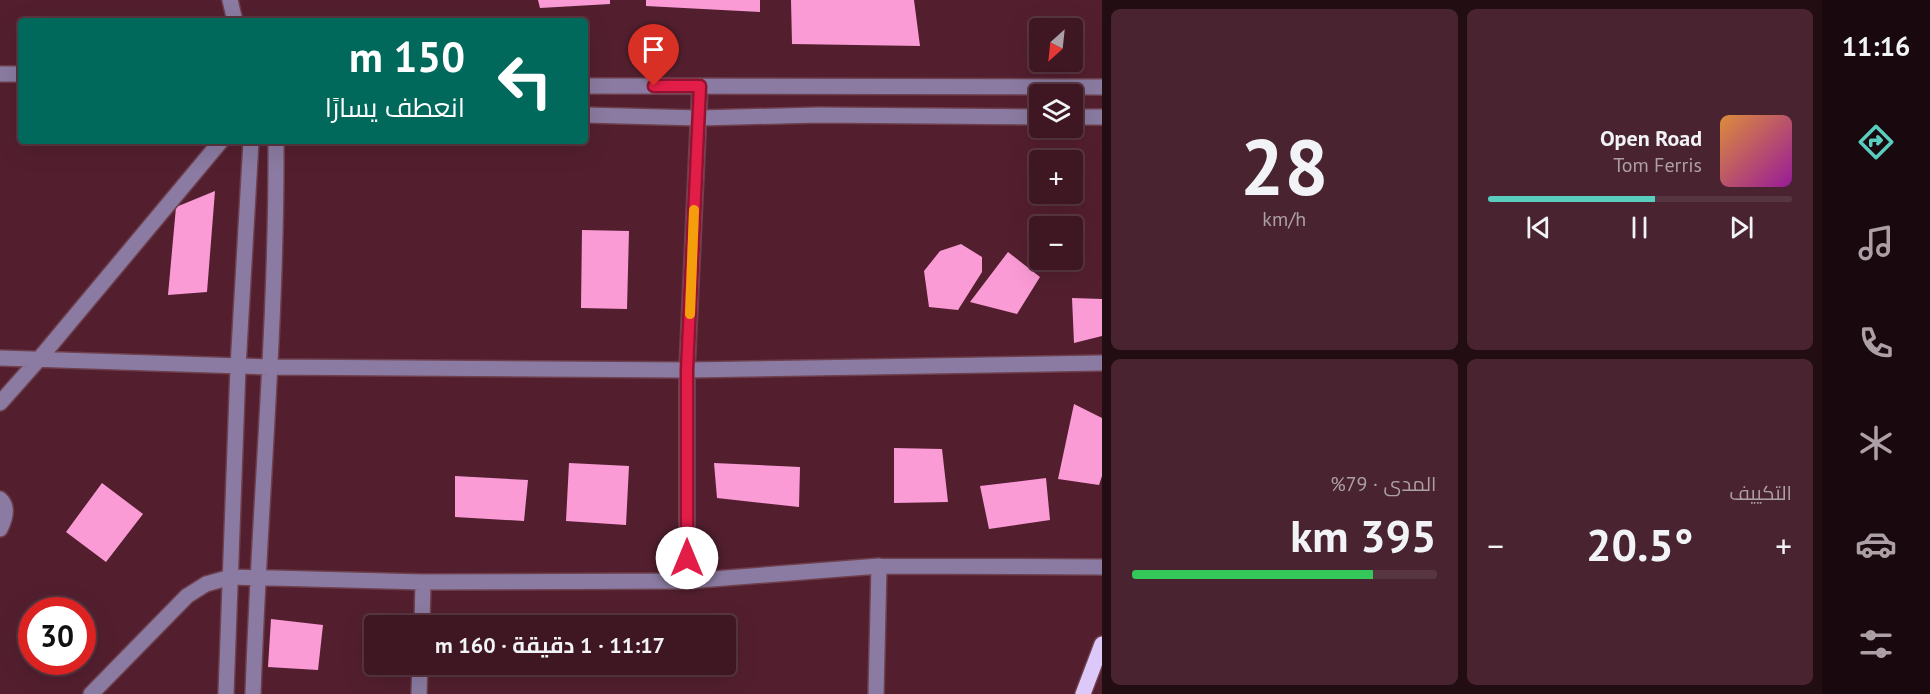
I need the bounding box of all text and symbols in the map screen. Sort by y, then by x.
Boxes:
north arrow [1029,18,1083,72]
map controls [1029,18,1083,270]
pin [628,24,679,86]
text: 150 m [349,29,465,84]
text: 11:16 [1842,29,1910,63]
icon: arrive [637,33,670,66]
icon: left [486,42,564,120]
button: layers [1029,84,1083,138]
text: انعطف يسارًا [325,90,465,124]
text: 28 [1240,116,1328,217]
icon: directions [1855,121,1897,163]
text: Open Road [1600,124,1702,152]
button: + [1029,150,1083,204]
text: Tom Ferris [1613,152,1702,178]
text: km/h [1262,206,1306,232]
icon: previous [1522,211,1555,244]
icon: pause [1623,211,1656,244]
icon: next [1725,211,1758,244]
button: − [1029,216,1083,270]
icon: music [1855,222,1897,264]
icon: phone [1855,322,1897,364]
icon: climate [1855,422,1897,464]
text: المدى · 79% [1330,471,1437,497]
text: التكييف [1729,480,1792,506]
text: 395 km [1290,506,1437,564]
text: 20.5° [1586,515,1693,573]
icon: car [1855,523,1897,565]
text: − [1488,524,1504,567]
text: + [1775,524,1792,567]
position arrow [655,526,719,590]
speed limit sign: 30 [18,597,96,675]
icon: filters [1855,623,1897,665]
text: 11:17 · 1 دقيقة · 160 m [435,631,665,659]

